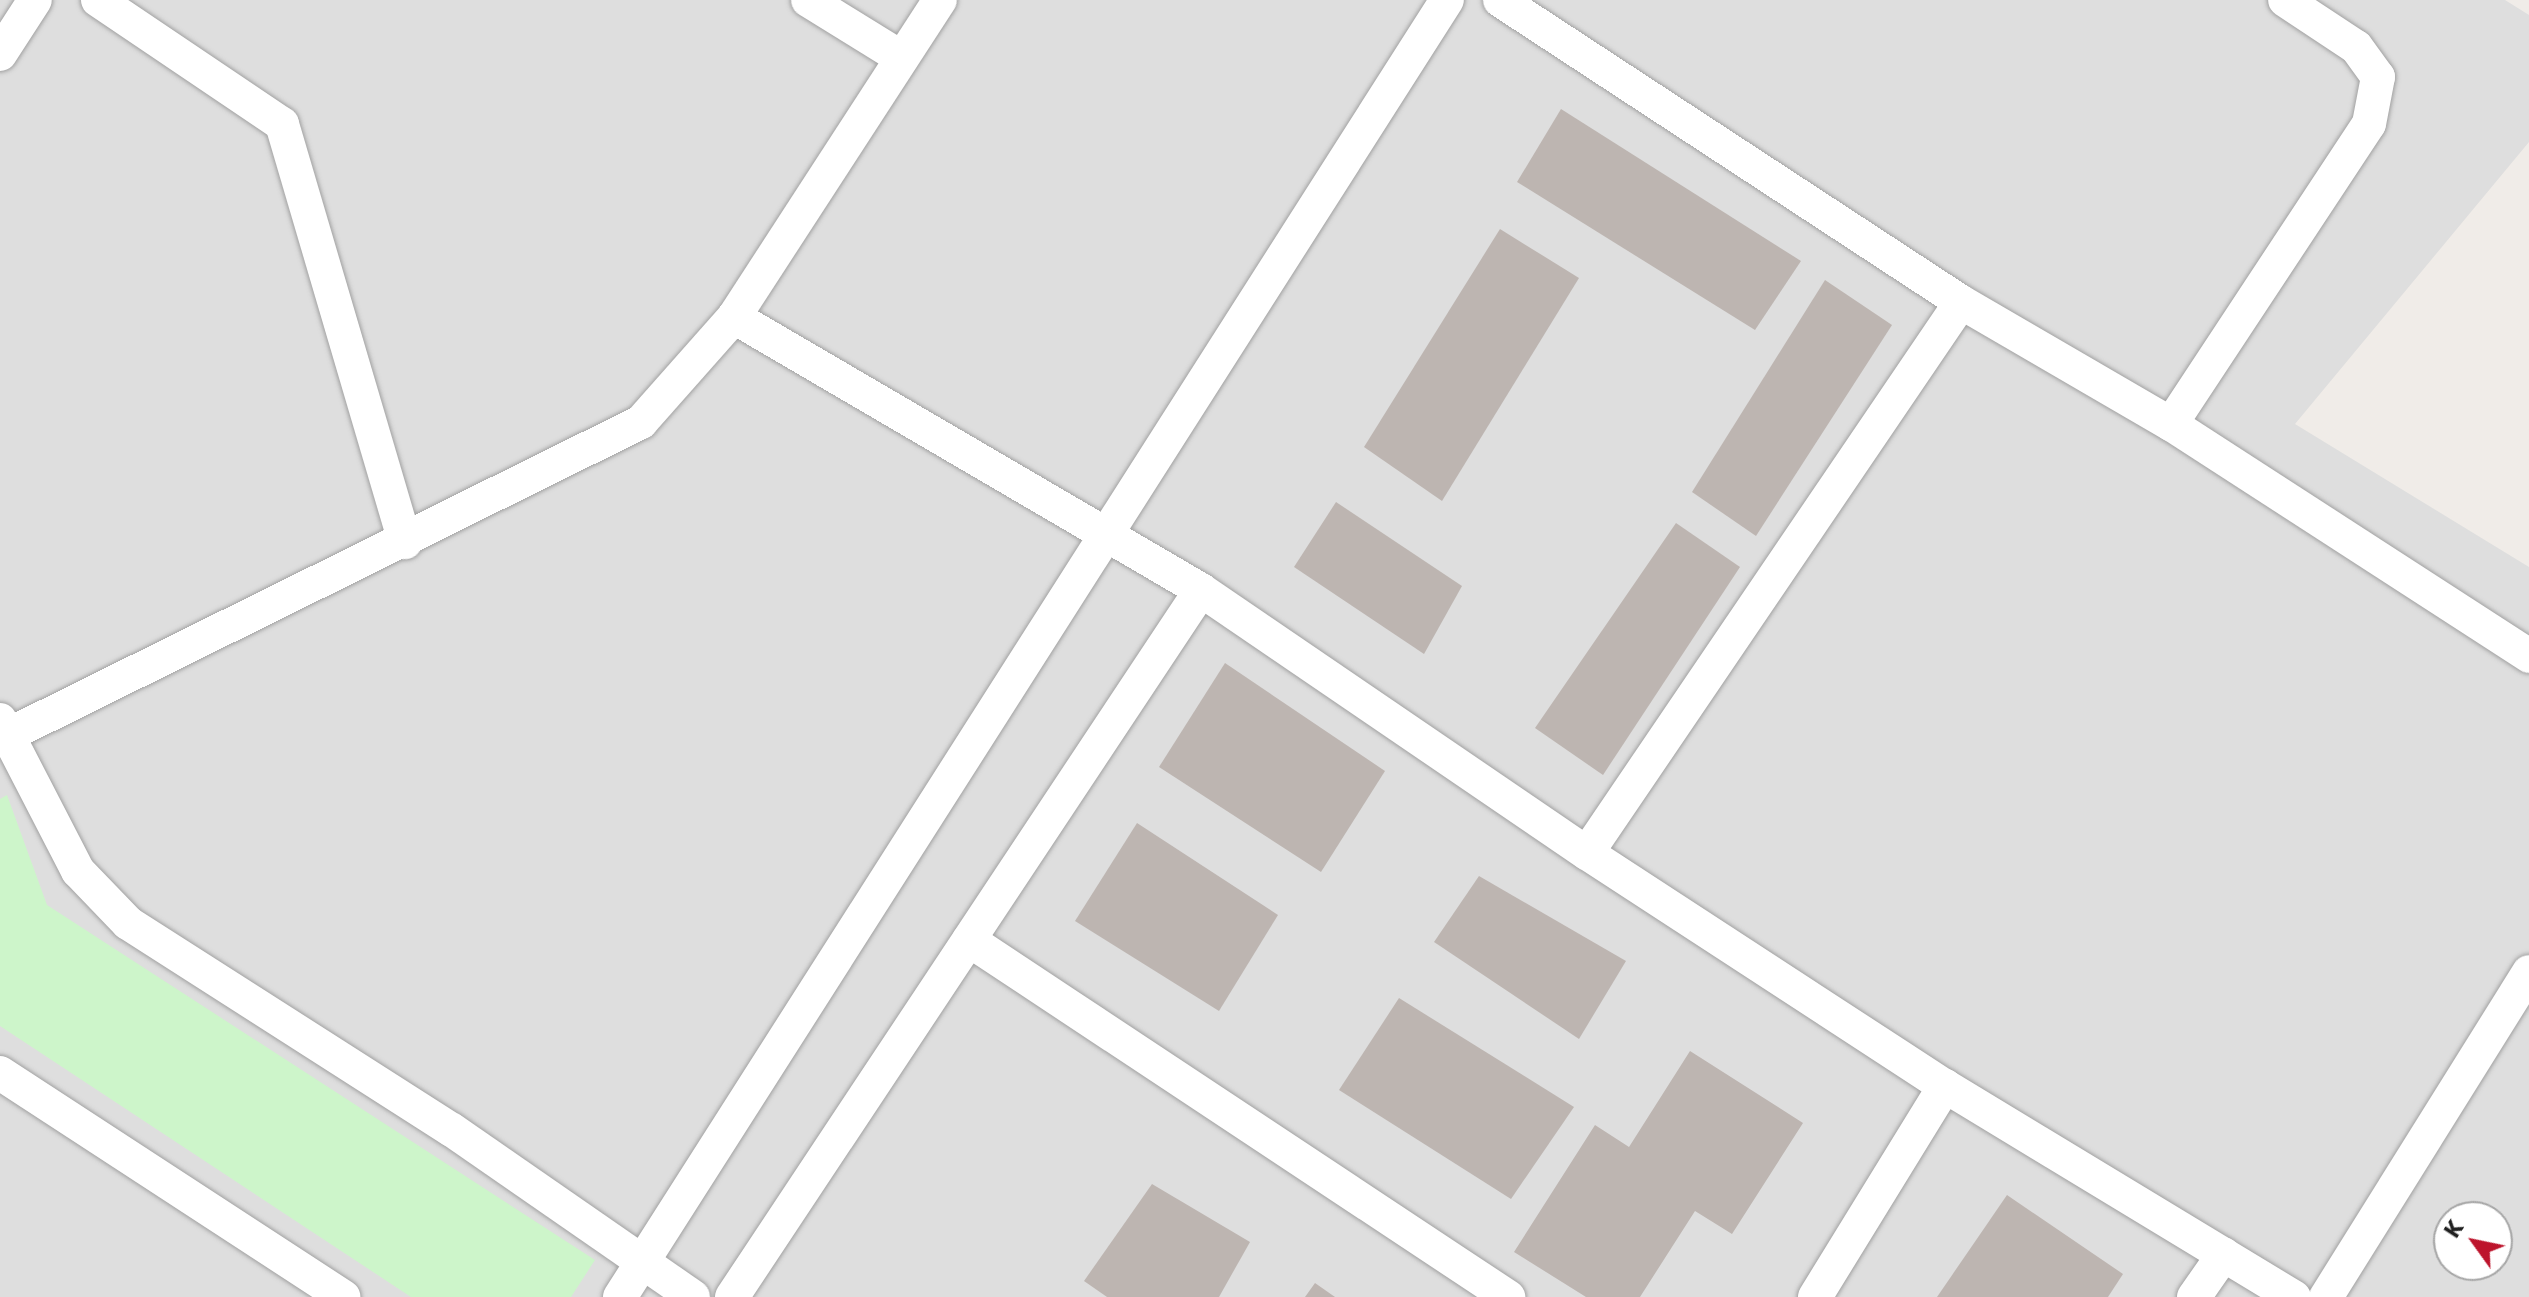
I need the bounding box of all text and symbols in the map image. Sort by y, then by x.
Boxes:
north arrow [2433,1201,2513,1281]
text: K [2437,1214,2471,1244]

